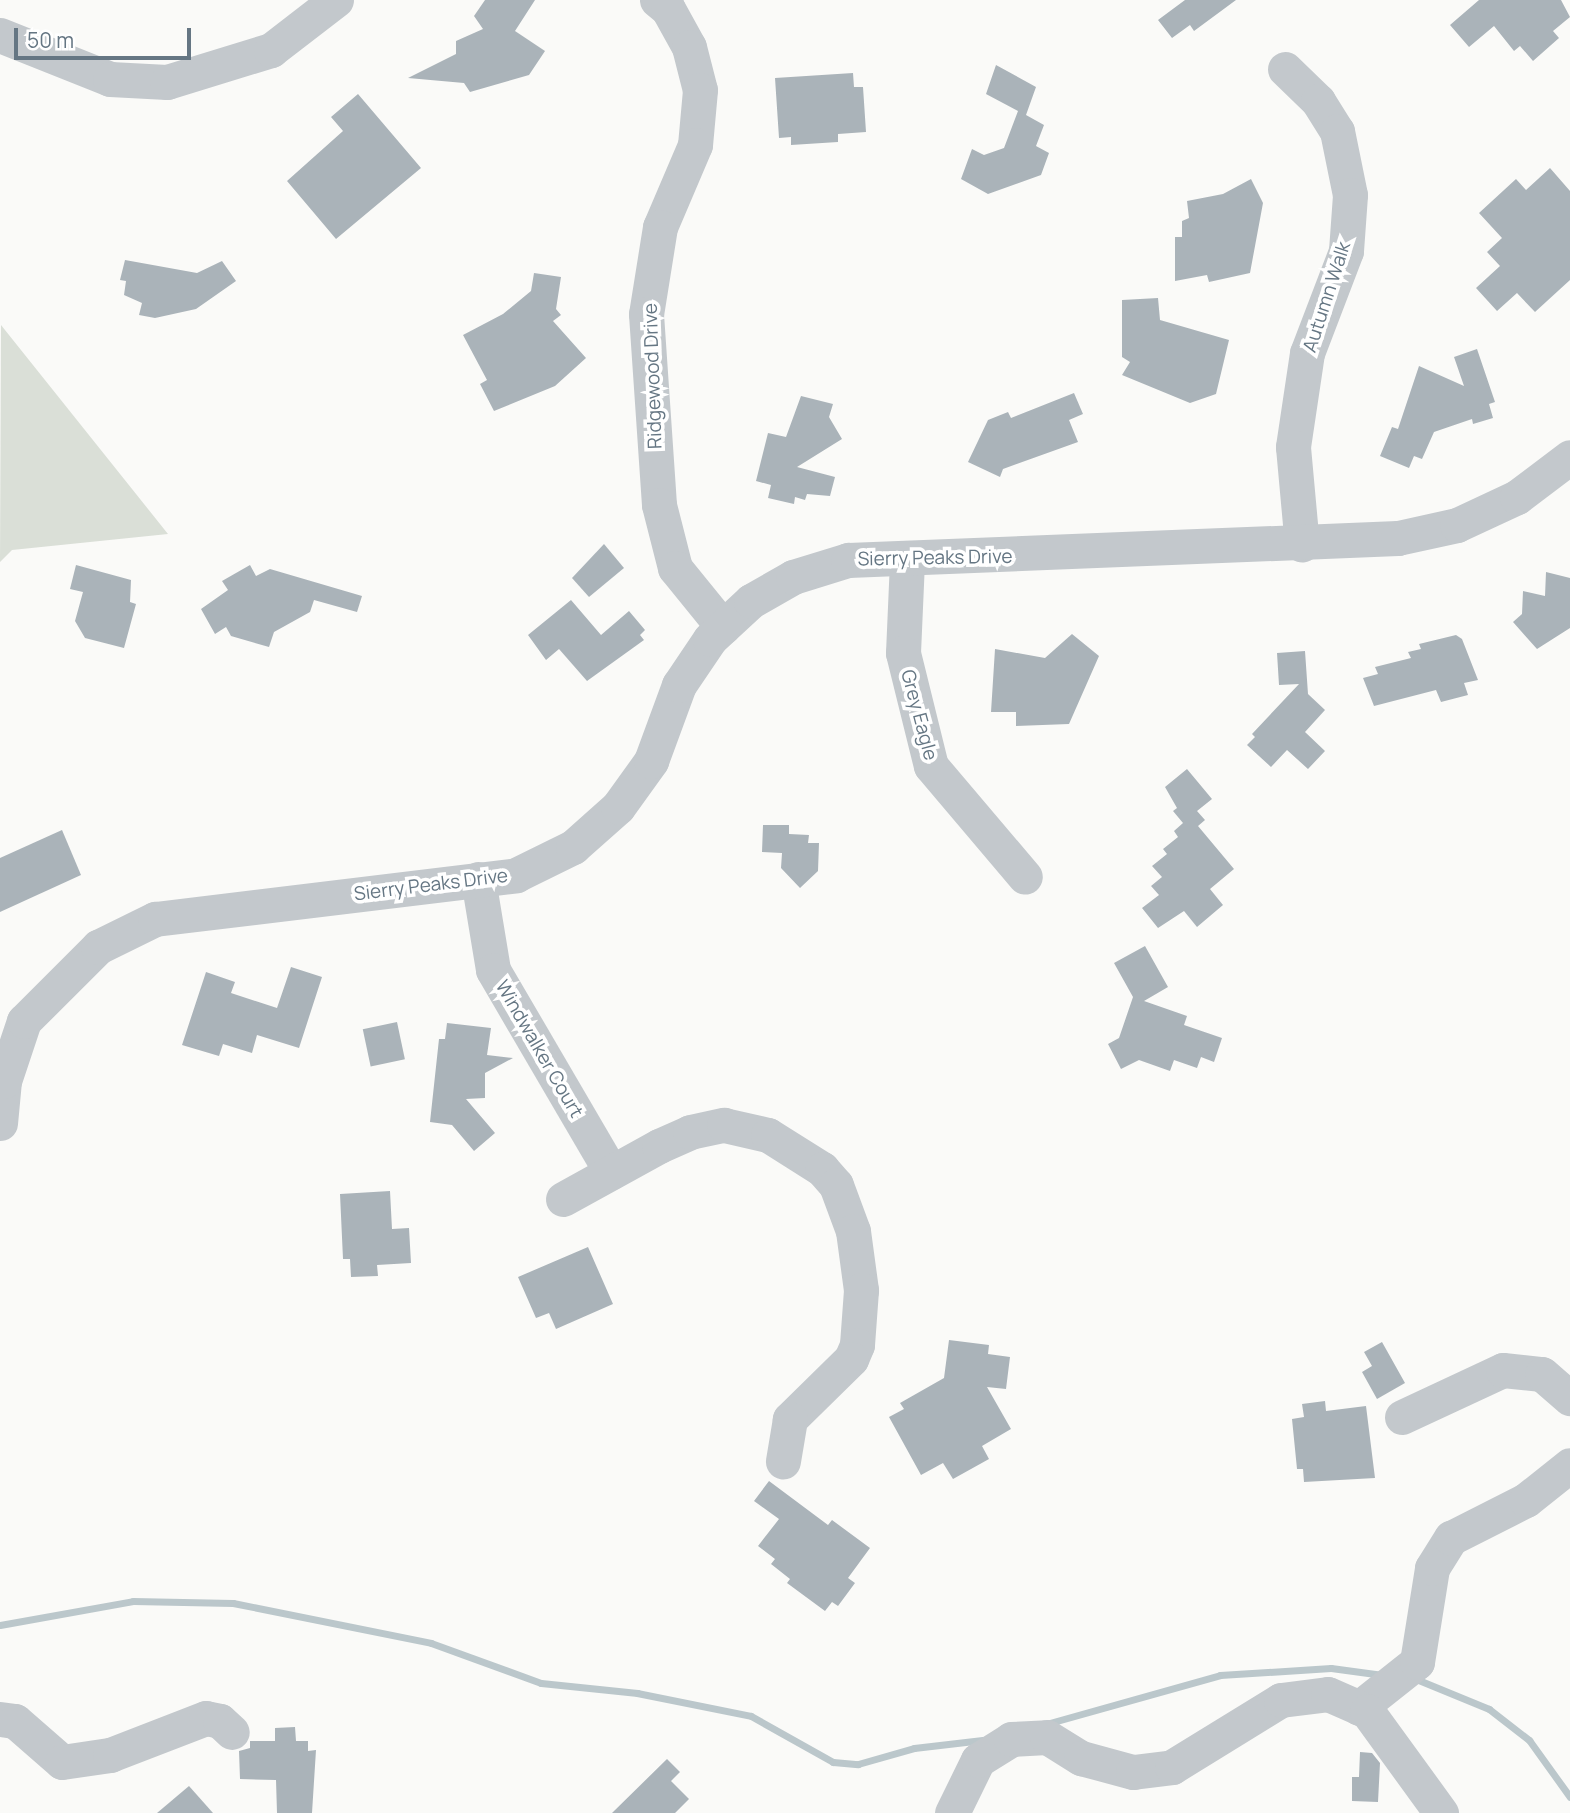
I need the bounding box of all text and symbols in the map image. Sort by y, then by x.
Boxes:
scale bar [18,14,194,58]
text: 50 m [27,26,74,54]
street label: Autumn Walk [1298,239,1356,355]
street label: Ridgewood Drive [639,303,667,449]
street label: Sierry Peaks Drive [857,545,1013,571]
street label: Grey Eagle [896,667,942,763]
street label: Sierry Peaks Drive [353,864,509,906]
street label: Windwalker Court [490,976,588,1122]

